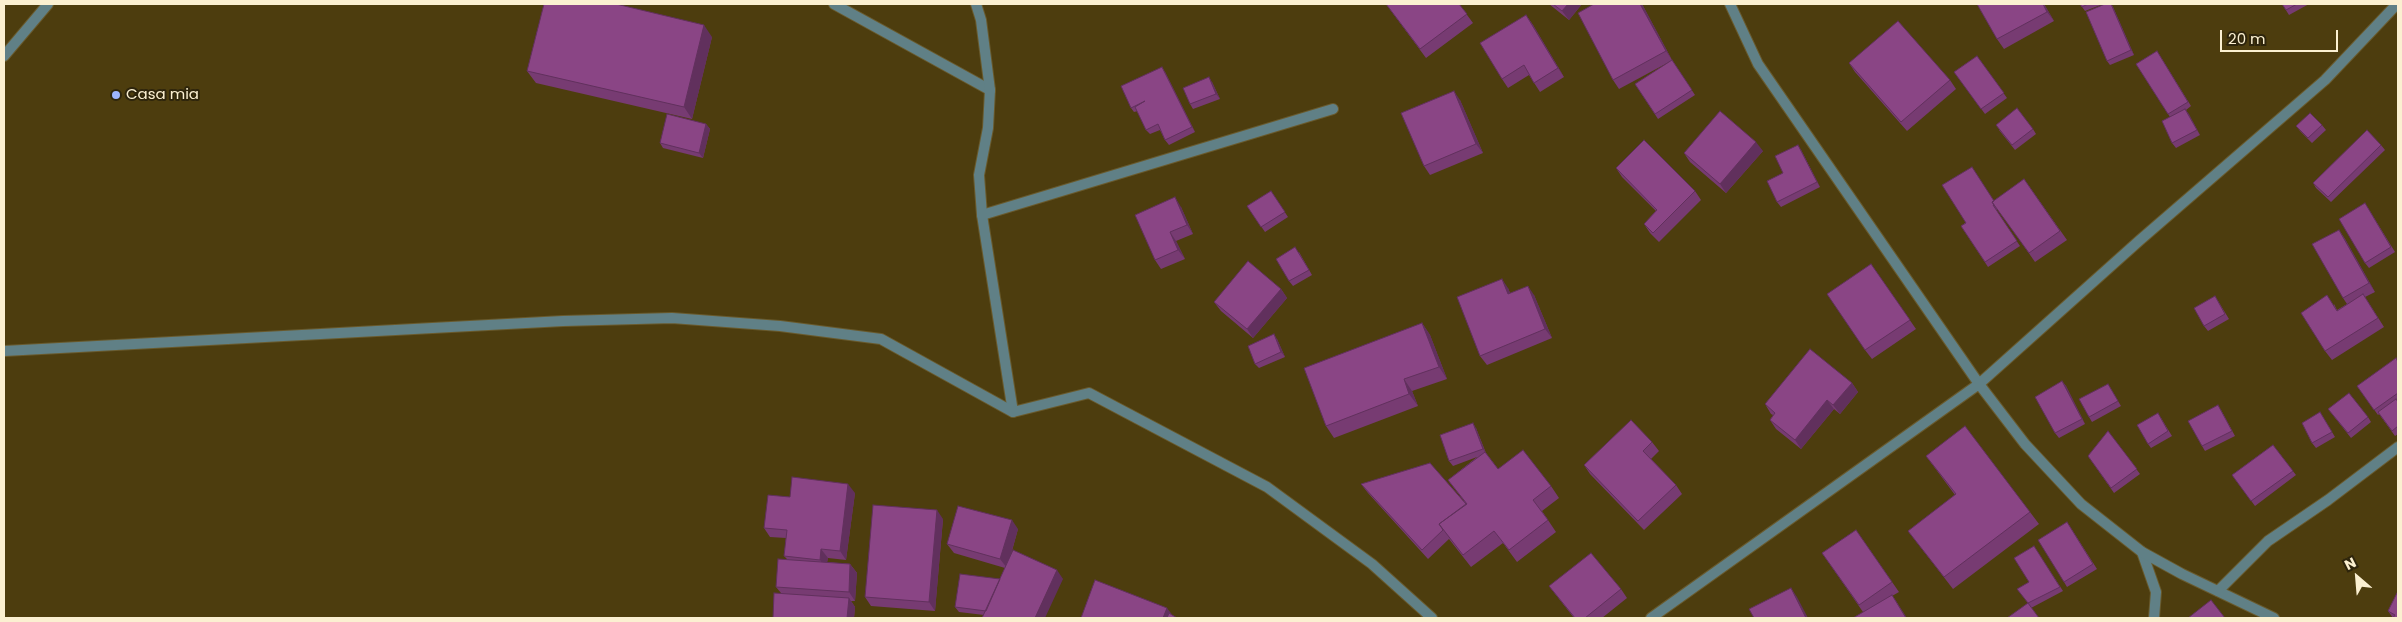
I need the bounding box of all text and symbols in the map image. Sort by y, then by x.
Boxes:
scale bar [2222,20,2340,52]
text: 20 m [2228,28,2266,49]
place label: Casa mia [126,86,199,104]
marker: Casa mia [110,89,122,101]
north arrow [2332,552,2382,602]
text: N [2341,552,2359,575]

